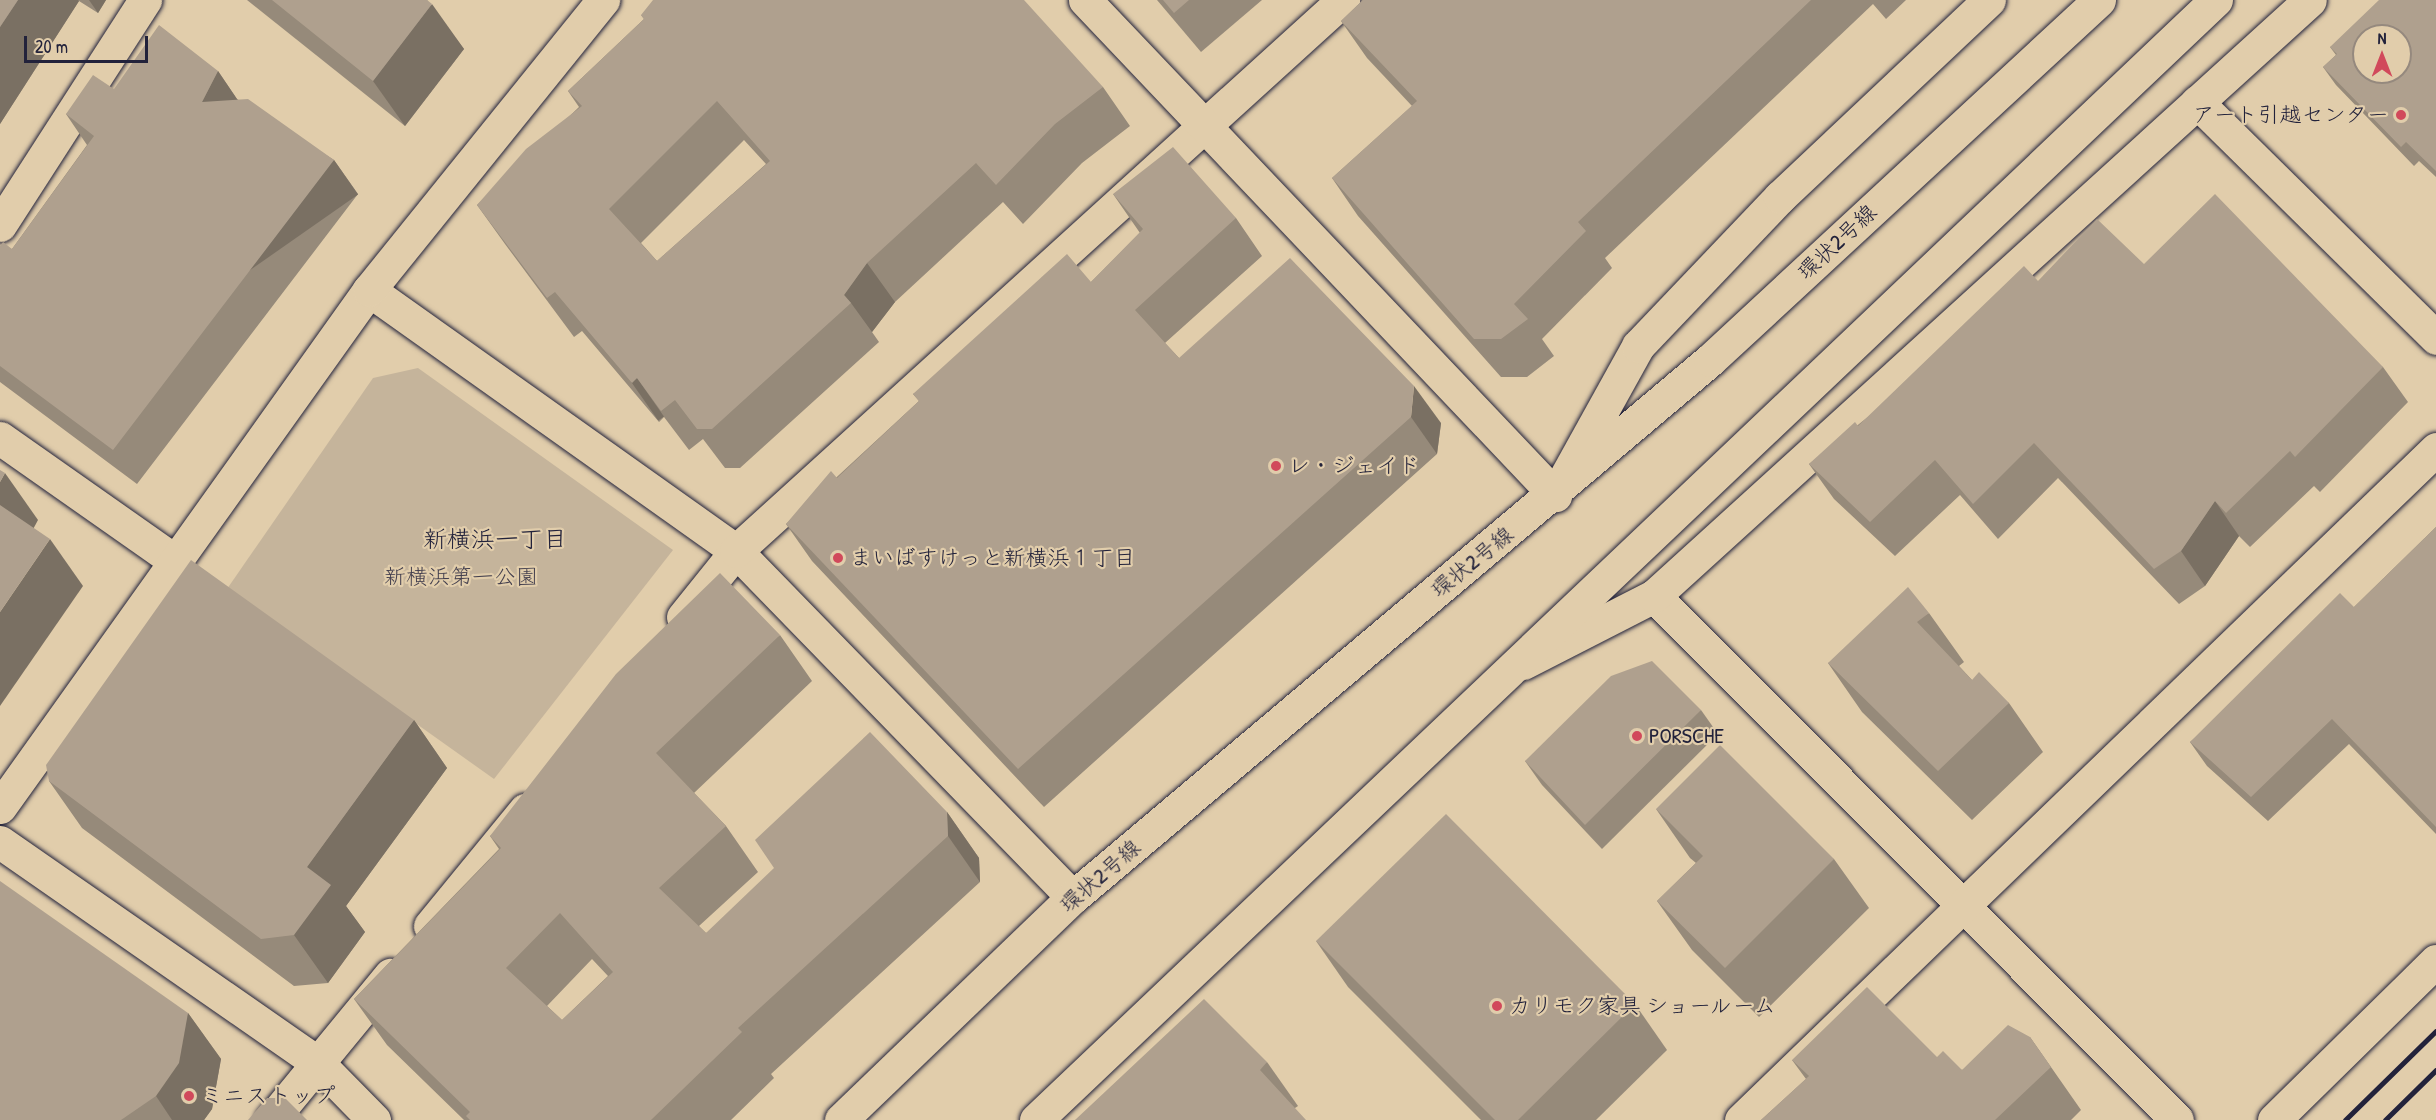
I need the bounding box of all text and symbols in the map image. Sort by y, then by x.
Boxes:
scale bar [27,24,152,62]
north arrow [2352,24,2412,84]
text: N [2378,27,2386,49]
text: 20 m [35,34,68,59]
place label: アート引越センター [2192,102,2389,128]
marker: アート引越センター [2394,108,2408,122]
street label: 環状2号線 [1792,199,1882,285]
place label: レ・ジェイド [1288,453,1420,479]
marker: レ・ジェイド [1269,459,1283,473]
street label: 環状2号線 [1425,521,1519,603]
district label: 新横浜一丁目 [423,525,567,553]
place label: まいばすけっと新横浜１丁目 [850,545,1136,571]
marker: まいばすけっと新横浜１丁目 [831,551,845,565]
park label: 新横浜第一公園 [384,564,538,590]
place label: PORSCHE [1649,723,1724,749]
marker: PORSCHE [1630,729,1644,743]
street label: 環状2号線 [1054,834,1146,918]
place label: カリモク家具 ショールーム [1509,993,1779,1019]
marker: カリモク家具 ショールーム [1490,999,1504,1013]
place label: ミニストップ [201,1083,333,1109]
marker: ミニストップ [182,1089,196,1103]

